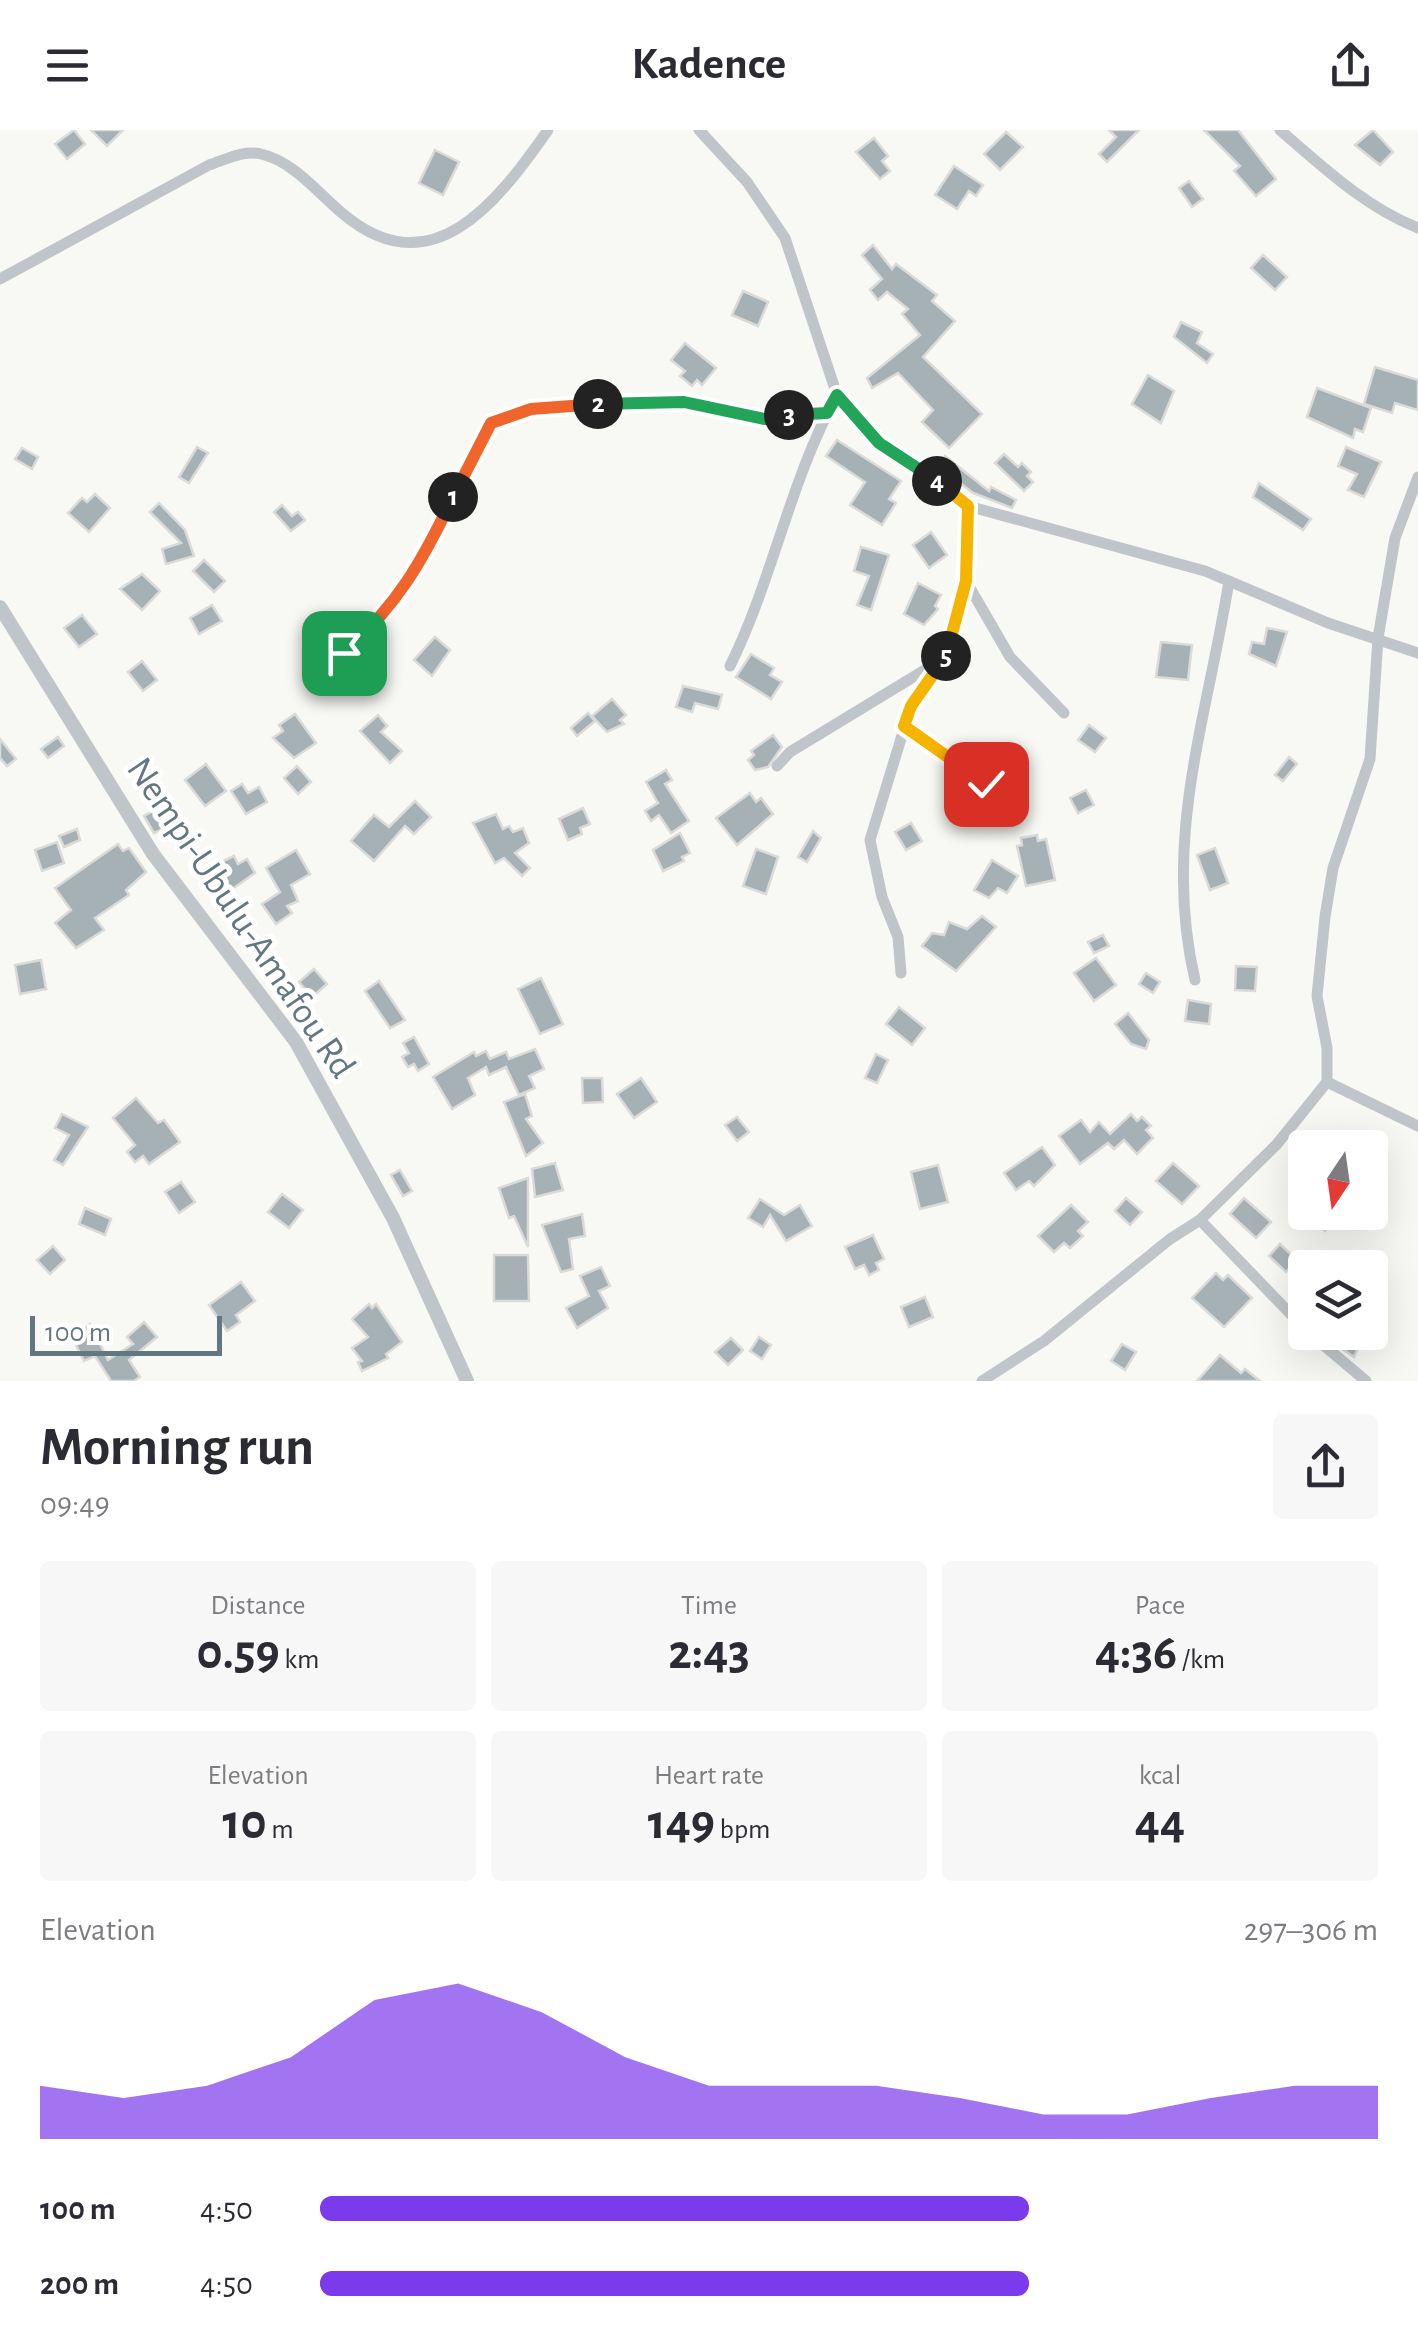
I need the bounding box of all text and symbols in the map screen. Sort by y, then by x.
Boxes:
icon: menu [40,38,95,93]
icon: share [1323,38,1378,93]
text: Kadence [632,42,786,87]
pin: 2 [573,379,623,429]
text: 2 [591,390,605,418]
pin: 3 [764,390,814,440]
text: 3 [783,401,795,429]
pin: 4 [912,456,962,506]
text: 4 [930,467,944,495]
pin: 1 [428,472,478,522]
text: 1 [448,483,458,511]
pin [302,611,387,696]
icon: arrive [317,626,372,681]
pin: 5 [921,631,971,681]
text: 5 [940,642,952,670]
pin [944,742,1029,827]
street label: Nempi-Ubulu-Amafou Rd [119,751,362,1085]
icon: check [959,757,1014,812]
north arrow [1288,1130,1388,1230]
map controls [1288,1130,1388,1350]
button: layers [1288,1250,1388,1350]
scale bar [30,1311,222,1356]
text: 100 m [45,1319,111,1347]
button: share [1273,1414,1378,1519]
text: Morning run [40,1420,314,1475]
text: 09:49 [40,1488,110,1520]
text: Distance [211,1592,305,1620]
text: Time [681,1592,737,1620]
text: Pace [1135,1592,1185,1620]
text: 0.59 [196,1628,280,1678]
text: 2:43 [668,1628,750,1678]
text: 4:36 [1095,1628,1177,1678]
text: km [280,1646,320,1674]
text: /km [1177,1646,1225,1674]
text: Elevation [207,1762,309,1790]
text: Heart rate [654,1762,764,1790]
text: kcal [1139,1762,1181,1790]
text: 10 [222,1798,267,1848]
text: 149 [648,1798,715,1848]
text: 44 [1135,1798,1185,1848]
text: m [267,1816,294,1844]
text: bpm [715,1816,770,1844]
text: Elevation [40,1914,156,1946]
text: 297–306 m [1244,1914,1378,1946]
text: 100 m [40,2193,116,2225]
text: 4:50 [200,2193,253,2225]
text: 200 m [40,2268,119,2300]
text: 4:50 [200,2268,253,2300]

